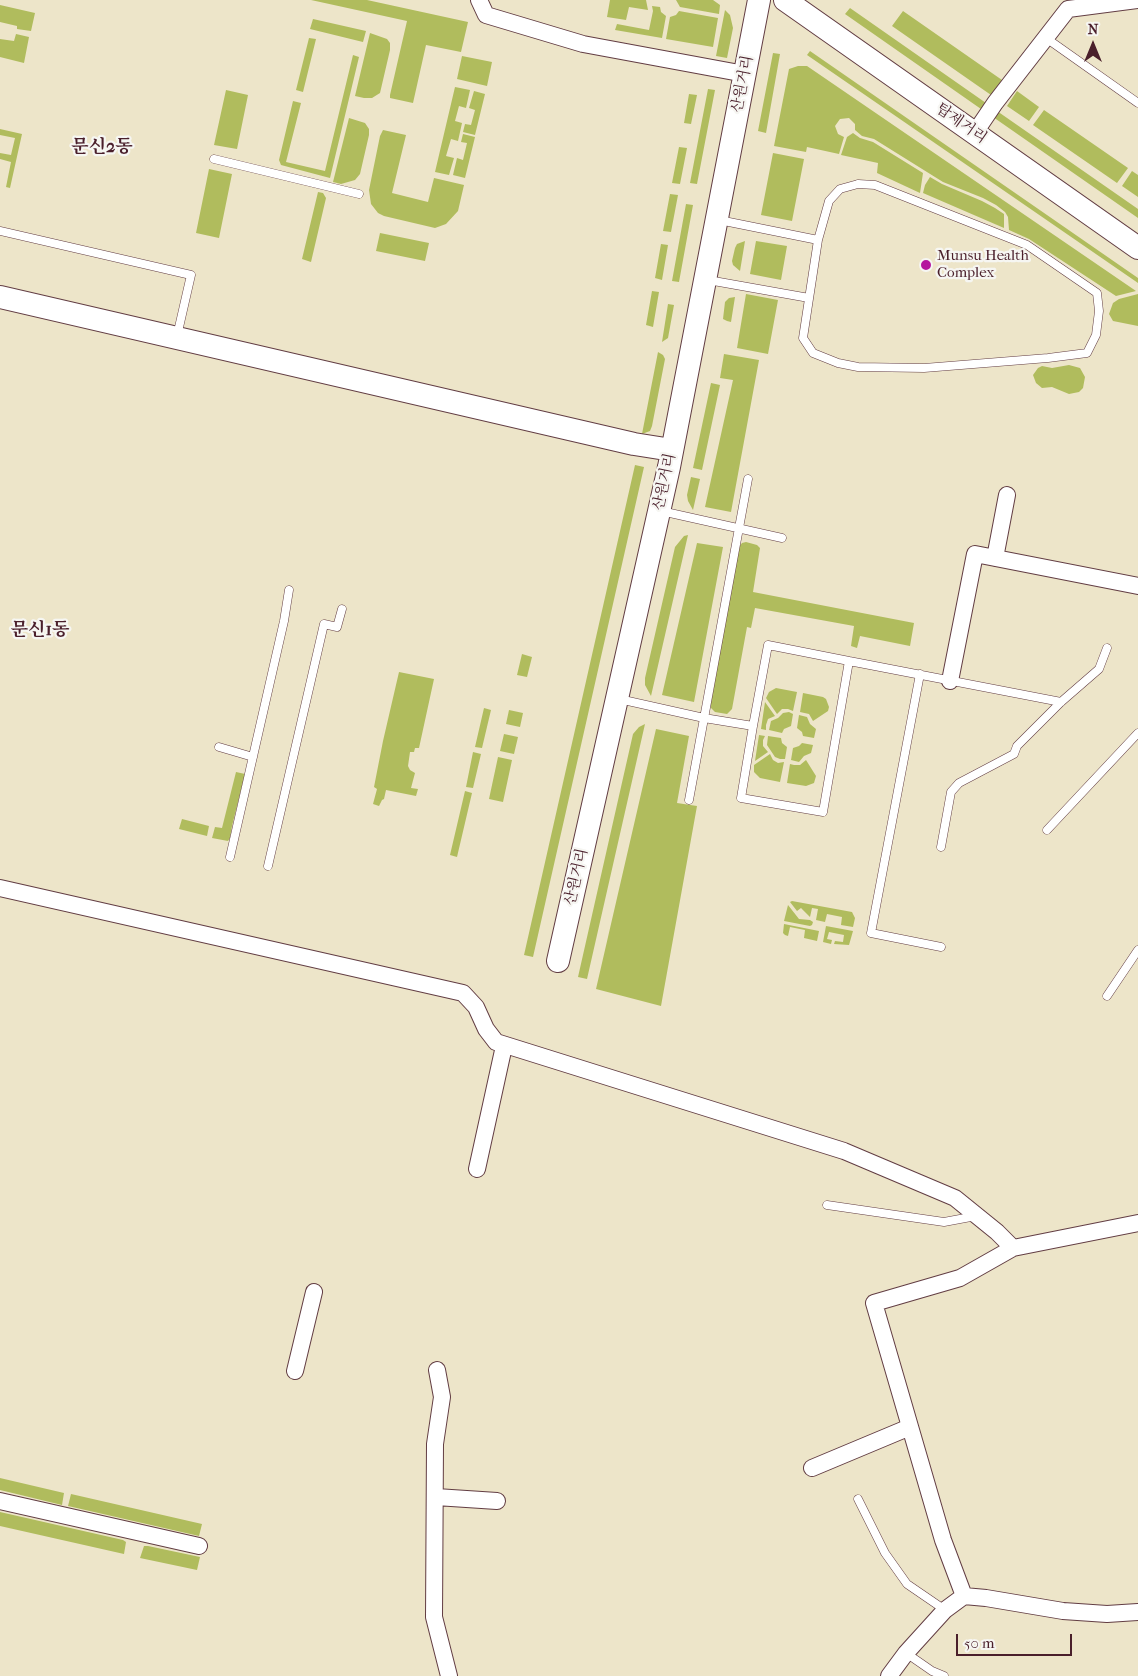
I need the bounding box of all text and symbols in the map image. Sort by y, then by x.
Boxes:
north arrow [1068,20,1118,70]
text: N [1088,21,1098,38]
street label: 산원거리 [729,54,757,114]
street label: 탑제거리 [932,100,990,148]
district label: 문신2동 [71,137,133,159]
place label: Munsu Health Complex [937,247,1029,282]
marker: Munsu Health Complex [919,258,933,272]
street label: 산원거리 [650,452,680,512]
district label: 문신1동 [11,620,69,642]
street label: 산원거리 [562,847,592,907]
scale bar [958,1624,1074,1656]
text: 50 m [964,1634,994,1652]

